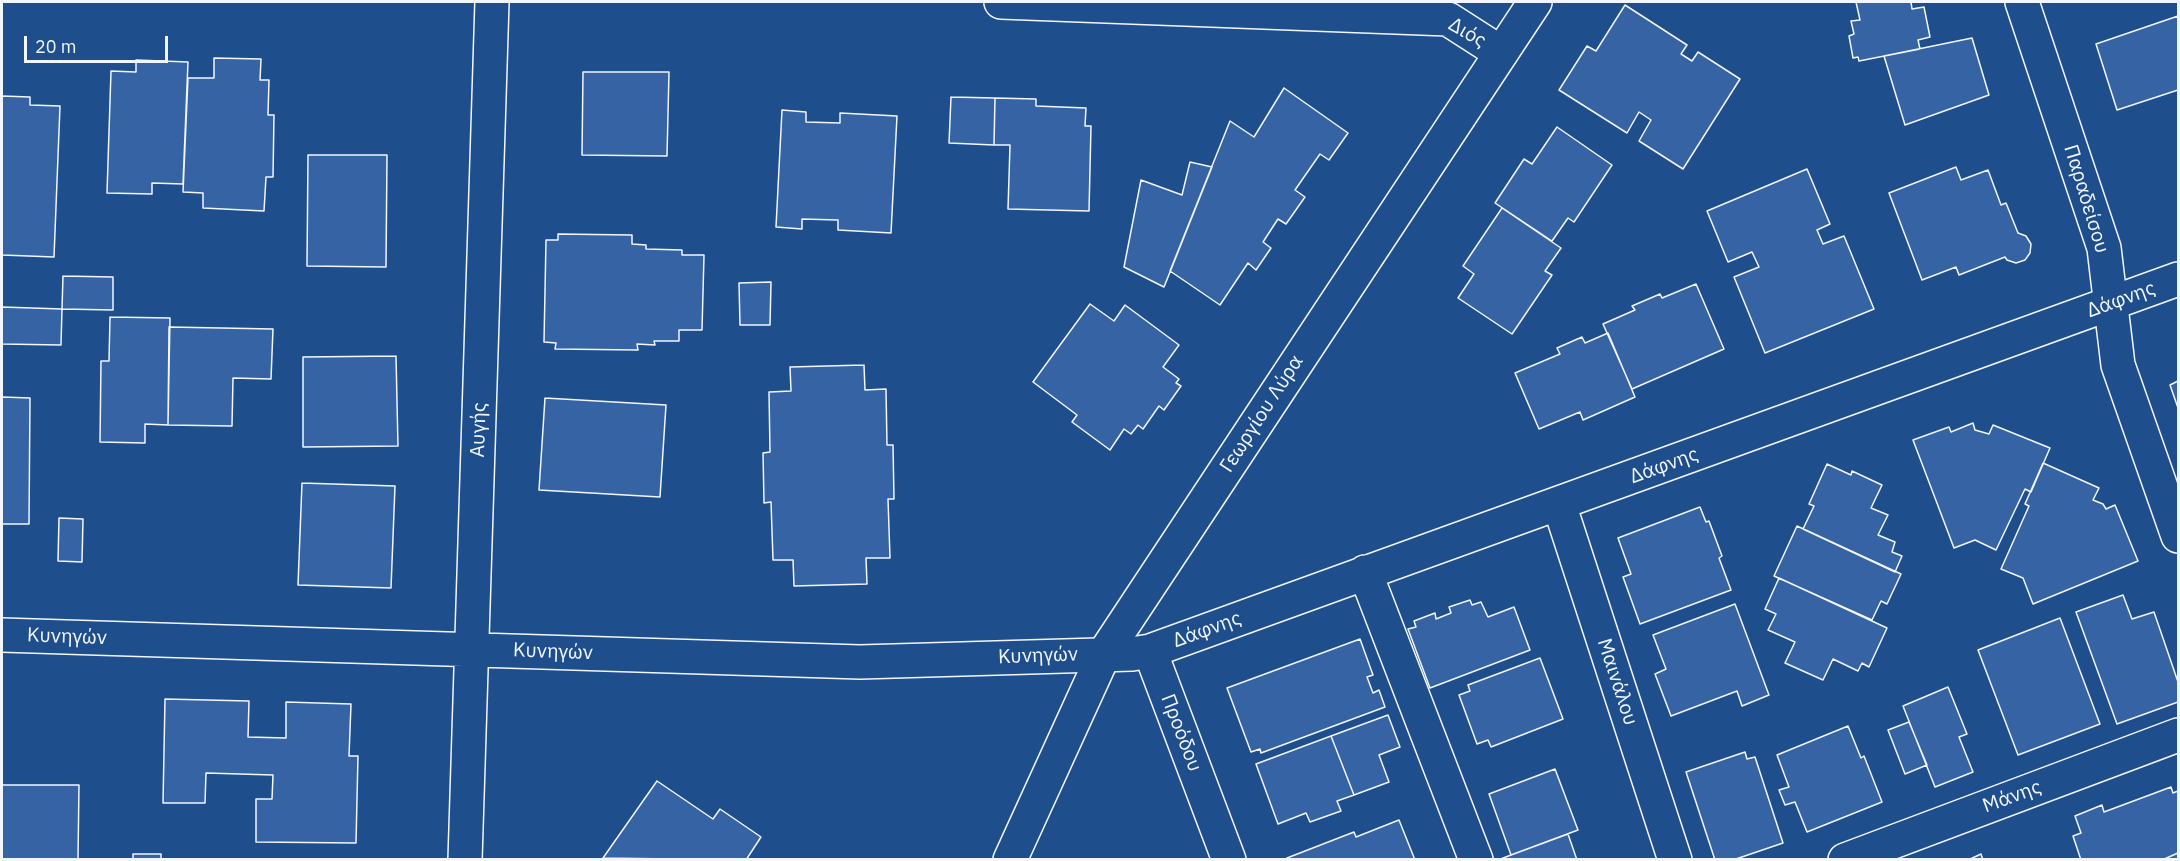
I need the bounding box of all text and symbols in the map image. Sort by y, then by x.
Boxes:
street label: Διός [1444,13,1490,53]
scale bar [27,24,171,62]
text: 20 m [35,35,77,58]
street label: Παραδείσου [2058,142,2114,256]
street label: Δάφνης [2083,277,2159,323]
street label: Γεωργίου Λύρα [1215,351,1309,477]
street label: Αυγής [466,402,492,458]
street label: Δάφνης [1626,443,1702,489]
street label: Δάφνης [1169,607,1245,653]
street label: Κυνηγών [27,624,107,650]
street label: Μαινάλου [1592,635,1642,729]
street label: Κυνηγών [513,639,593,665]
street label: Κυνηγών [998,643,1078,669]
street label: Προόδου [1155,691,1207,775]
street label: Μάνης [1979,775,2045,819]

